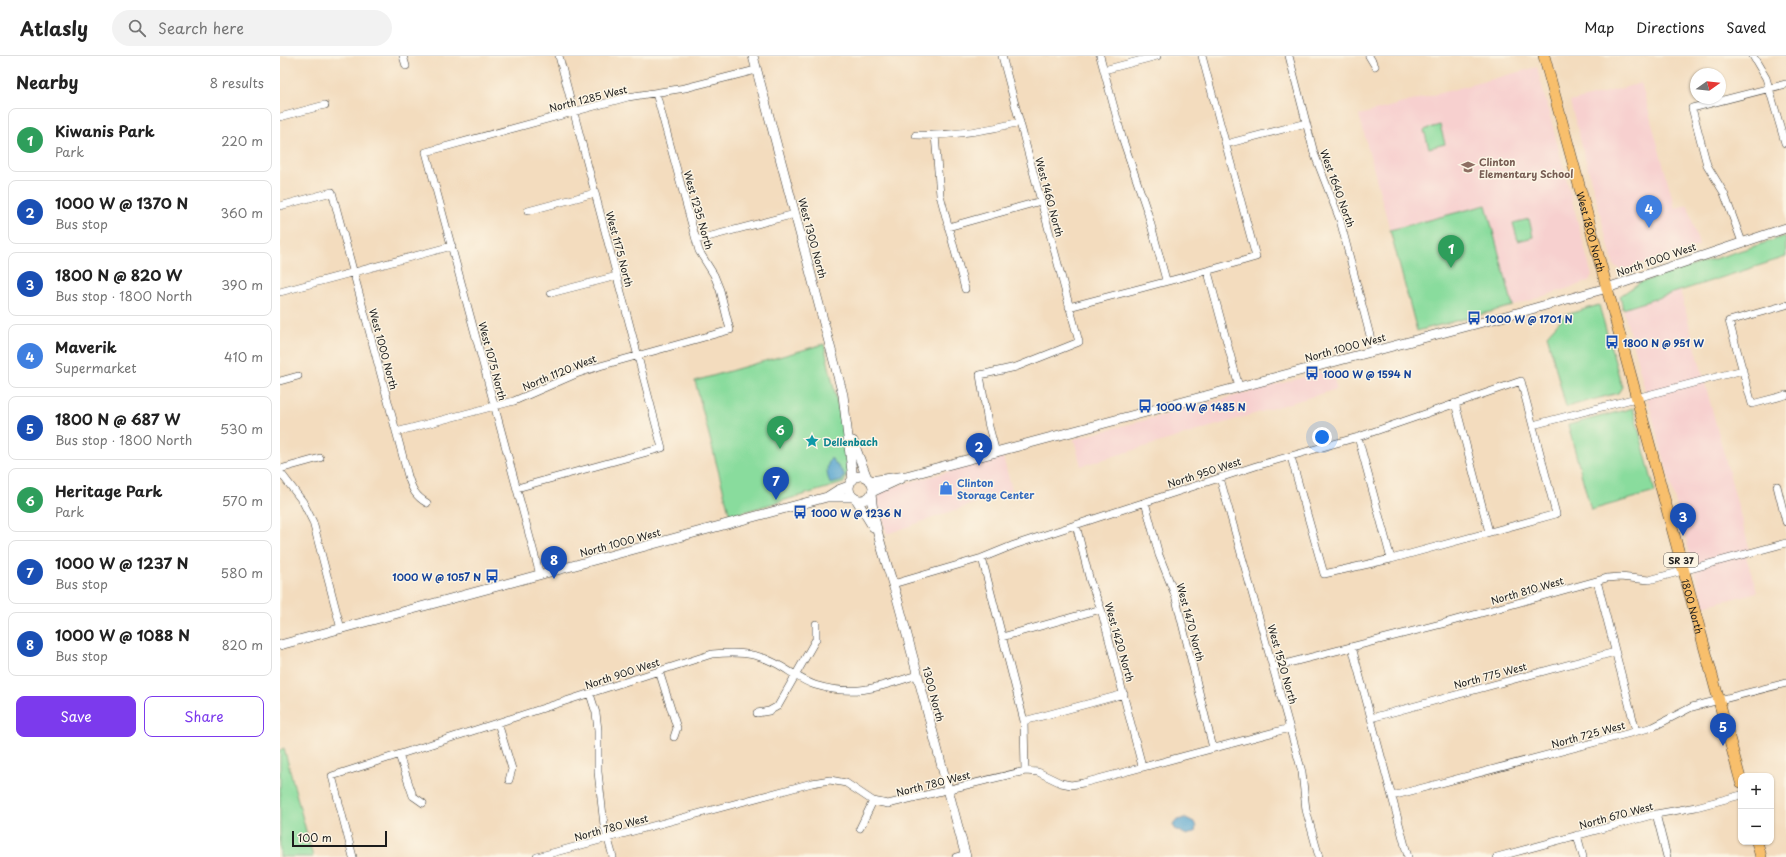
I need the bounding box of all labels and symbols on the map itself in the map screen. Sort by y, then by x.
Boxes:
north arrow [1690,68,1726,104]
street label: North 1285 West [547,81,629,115]
street label: West 1640 North [1317,147,1359,229]
place label: Clinton Elementary School [1479,154,1573,181]
street label: West 1460 North [1032,155,1068,239]
school or university icon: Clinton Elementary School [1460,159,1476,175]
street label: West 1235 North [681,169,717,251]
street label: West 1800 North [1574,190,1610,274]
pin: 4 [1636,195,1662,228]
street label: West 1300 North [795,196,831,280]
street label: West 1175 North [603,209,637,289]
pin: 1 [1438,235,1464,268]
street label: North 1000 West [1614,238,1698,280]
street label: West 1000 North [366,307,402,391]
bus stop icon: 1000 W @ 1701 N [1466,310,1482,326]
place label: 1000 W @ 1701 N [1485,311,1573,326]
street label: West 1075 North [475,320,511,402]
street label: North 1000 West [1303,329,1387,365]
bus stop icon: 1800 N @ 951 W [1604,334,1620,350]
place label: 1800 N @ 951 W [1623,335,1704,350]
street label: North 1120 West [520,350,598,394]
bus stop icon: 1000 W @ 1594 N [1304,365,1320,381]
place label: 1000 W @ 1594 N [1323,366,1412,381]
bus stop icon: 1000 W @ 1485 N [1137,398,1153,414]
place label: 1000 W @ 1485 N [1156,399,1246,414]
pin: 6 [767,416,793,449]
your location [1312,427,1332,447]
place icon: Dellenbach [804,433,820,449]
pin: 2 [966,433,992,466]
place label: Dellenbach [823,434,878,449]
street label: North 950 West [1165,453,1243,491]
pin: 7 [763,467,789,500]
place label: Clinton Storage Center [957,475,1035,502]
shop icon: Clinton Storage Center [938,480,954,496]
pin: 3 [1670,503,1696,536]
bus stop icon: 1000 W @ 1236 N [792,504,808,520]
place label: 1000 W @ 1236 N [811,505,902,520]
street label: North 1000 West [578,524,662,560]
pin: 8 [541,546,567,579]
road number: SR 37 [1664,553,1698,567]
bus stop icon: 1000 W @ 1057 N [484,568,500,584]
place label: 1000 W @ 1057 N [392,569,481,584]
street label: North 810 West [1489,572,1565,608]
street label: 1800 North [1679,577,1708,635]
street label: West 1470 North [1173,581,1209,663]
street label: West 1420 North [1102,601,1139,684]
street label: West 1520 North [1264,622,1302,706]
street label: North 900 West [583,654,661,692]
street label: North 775 West [1452,658,1528,692]
street label: 1300 North [919,665,949,723]
pin: 5 [1710,713,1736,746]
street label: North 725 West [1549,717,1627,751]
street label: North 780 West [894,767,972,799]
street label: North 670 West [1577,798,1655,832]
street label: North 780 West [572,810,650,844]
scale bar [292,829,387,848]

